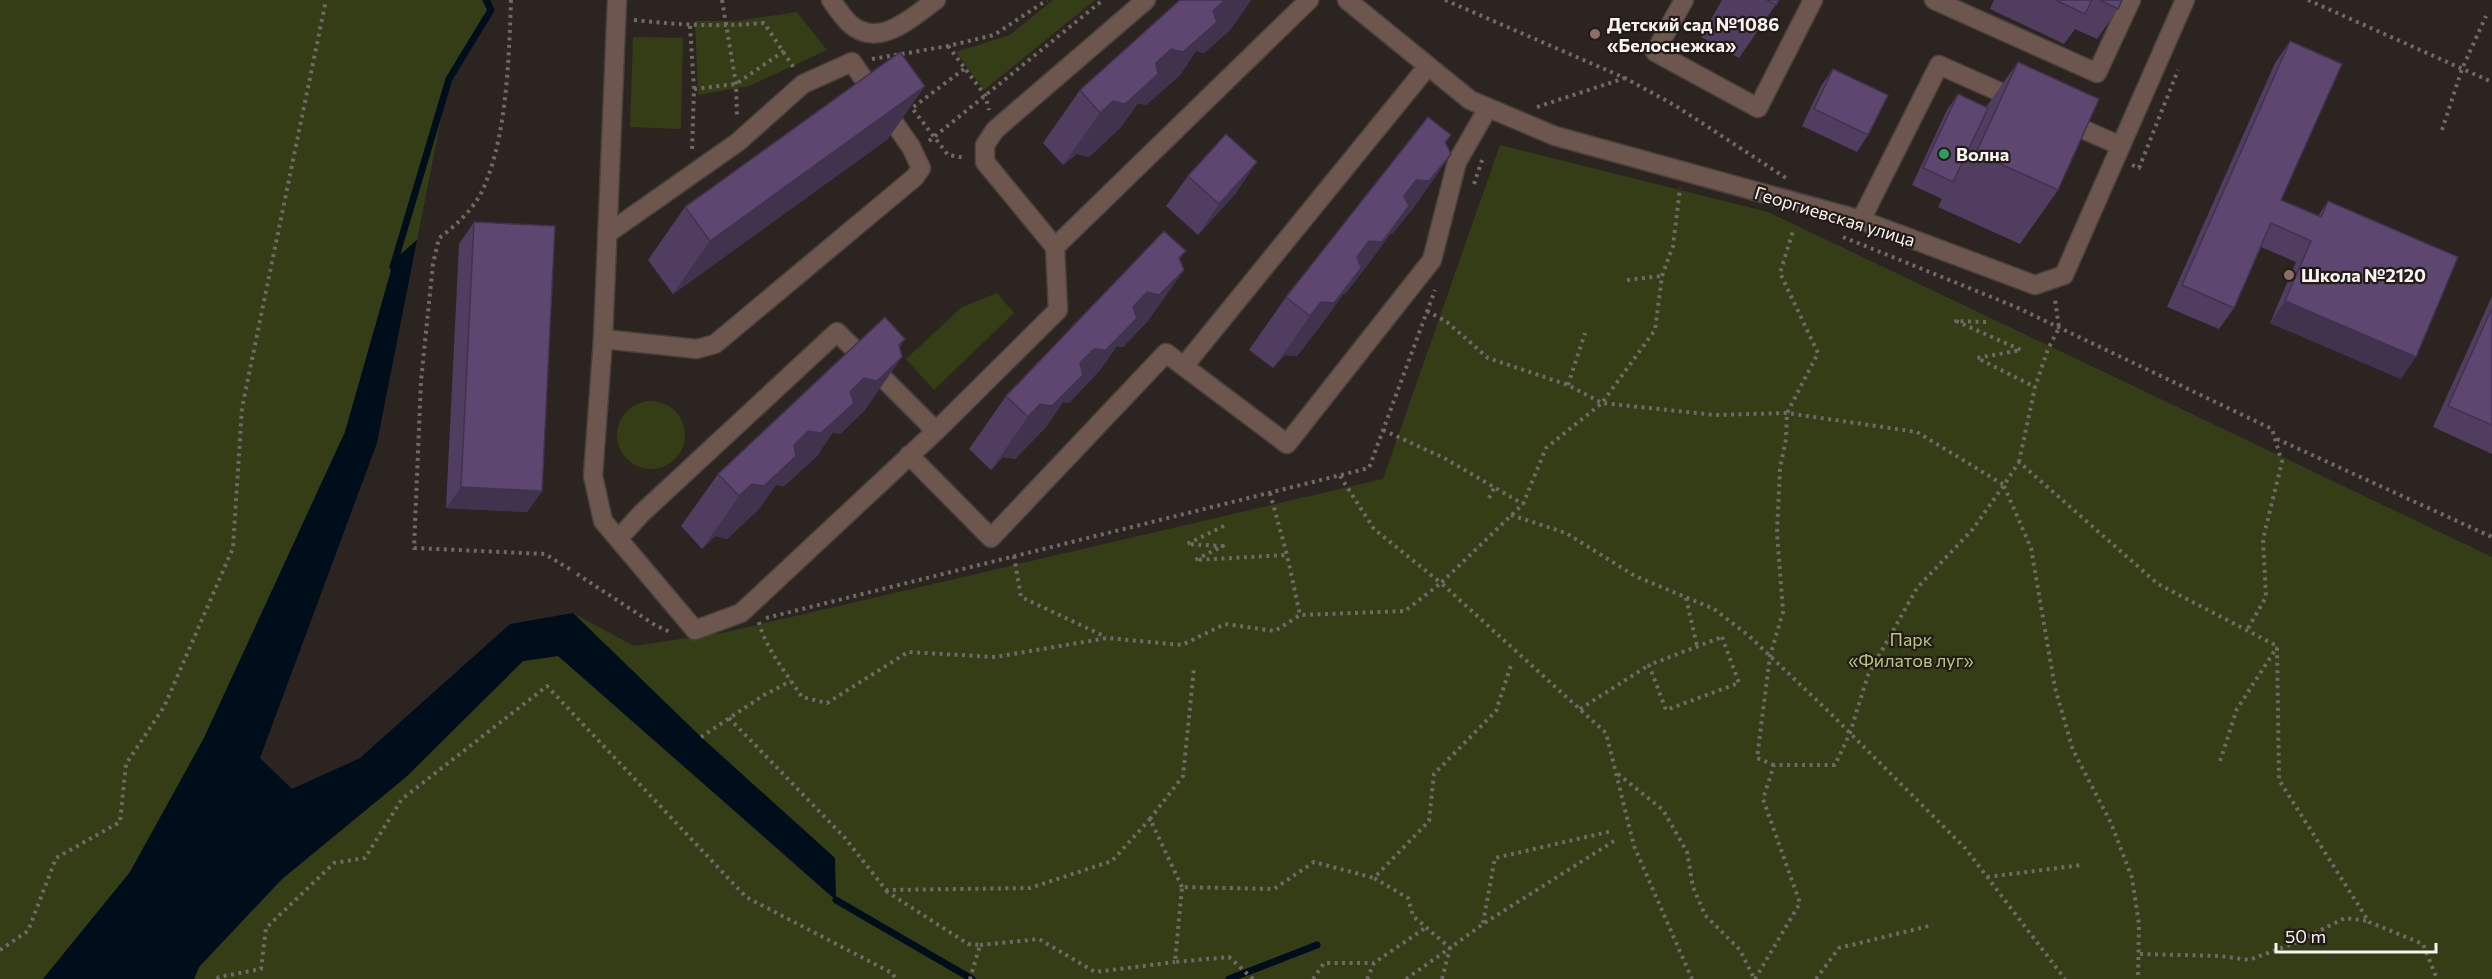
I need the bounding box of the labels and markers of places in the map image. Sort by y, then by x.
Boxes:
place label: Детский сад №1086 «Белоснежка» [1607,13,1779,56]
marker: Детский сад №1086 «Белоснежка» [1588,27,1602,41]
place label: Волна [1956,143,2009,165]
marker: Волна [1937,147,1951,161]
place label: Школа №2120 [2301,264,2426,286]
marker: Школа №2120 [2282,268,2296,282]

